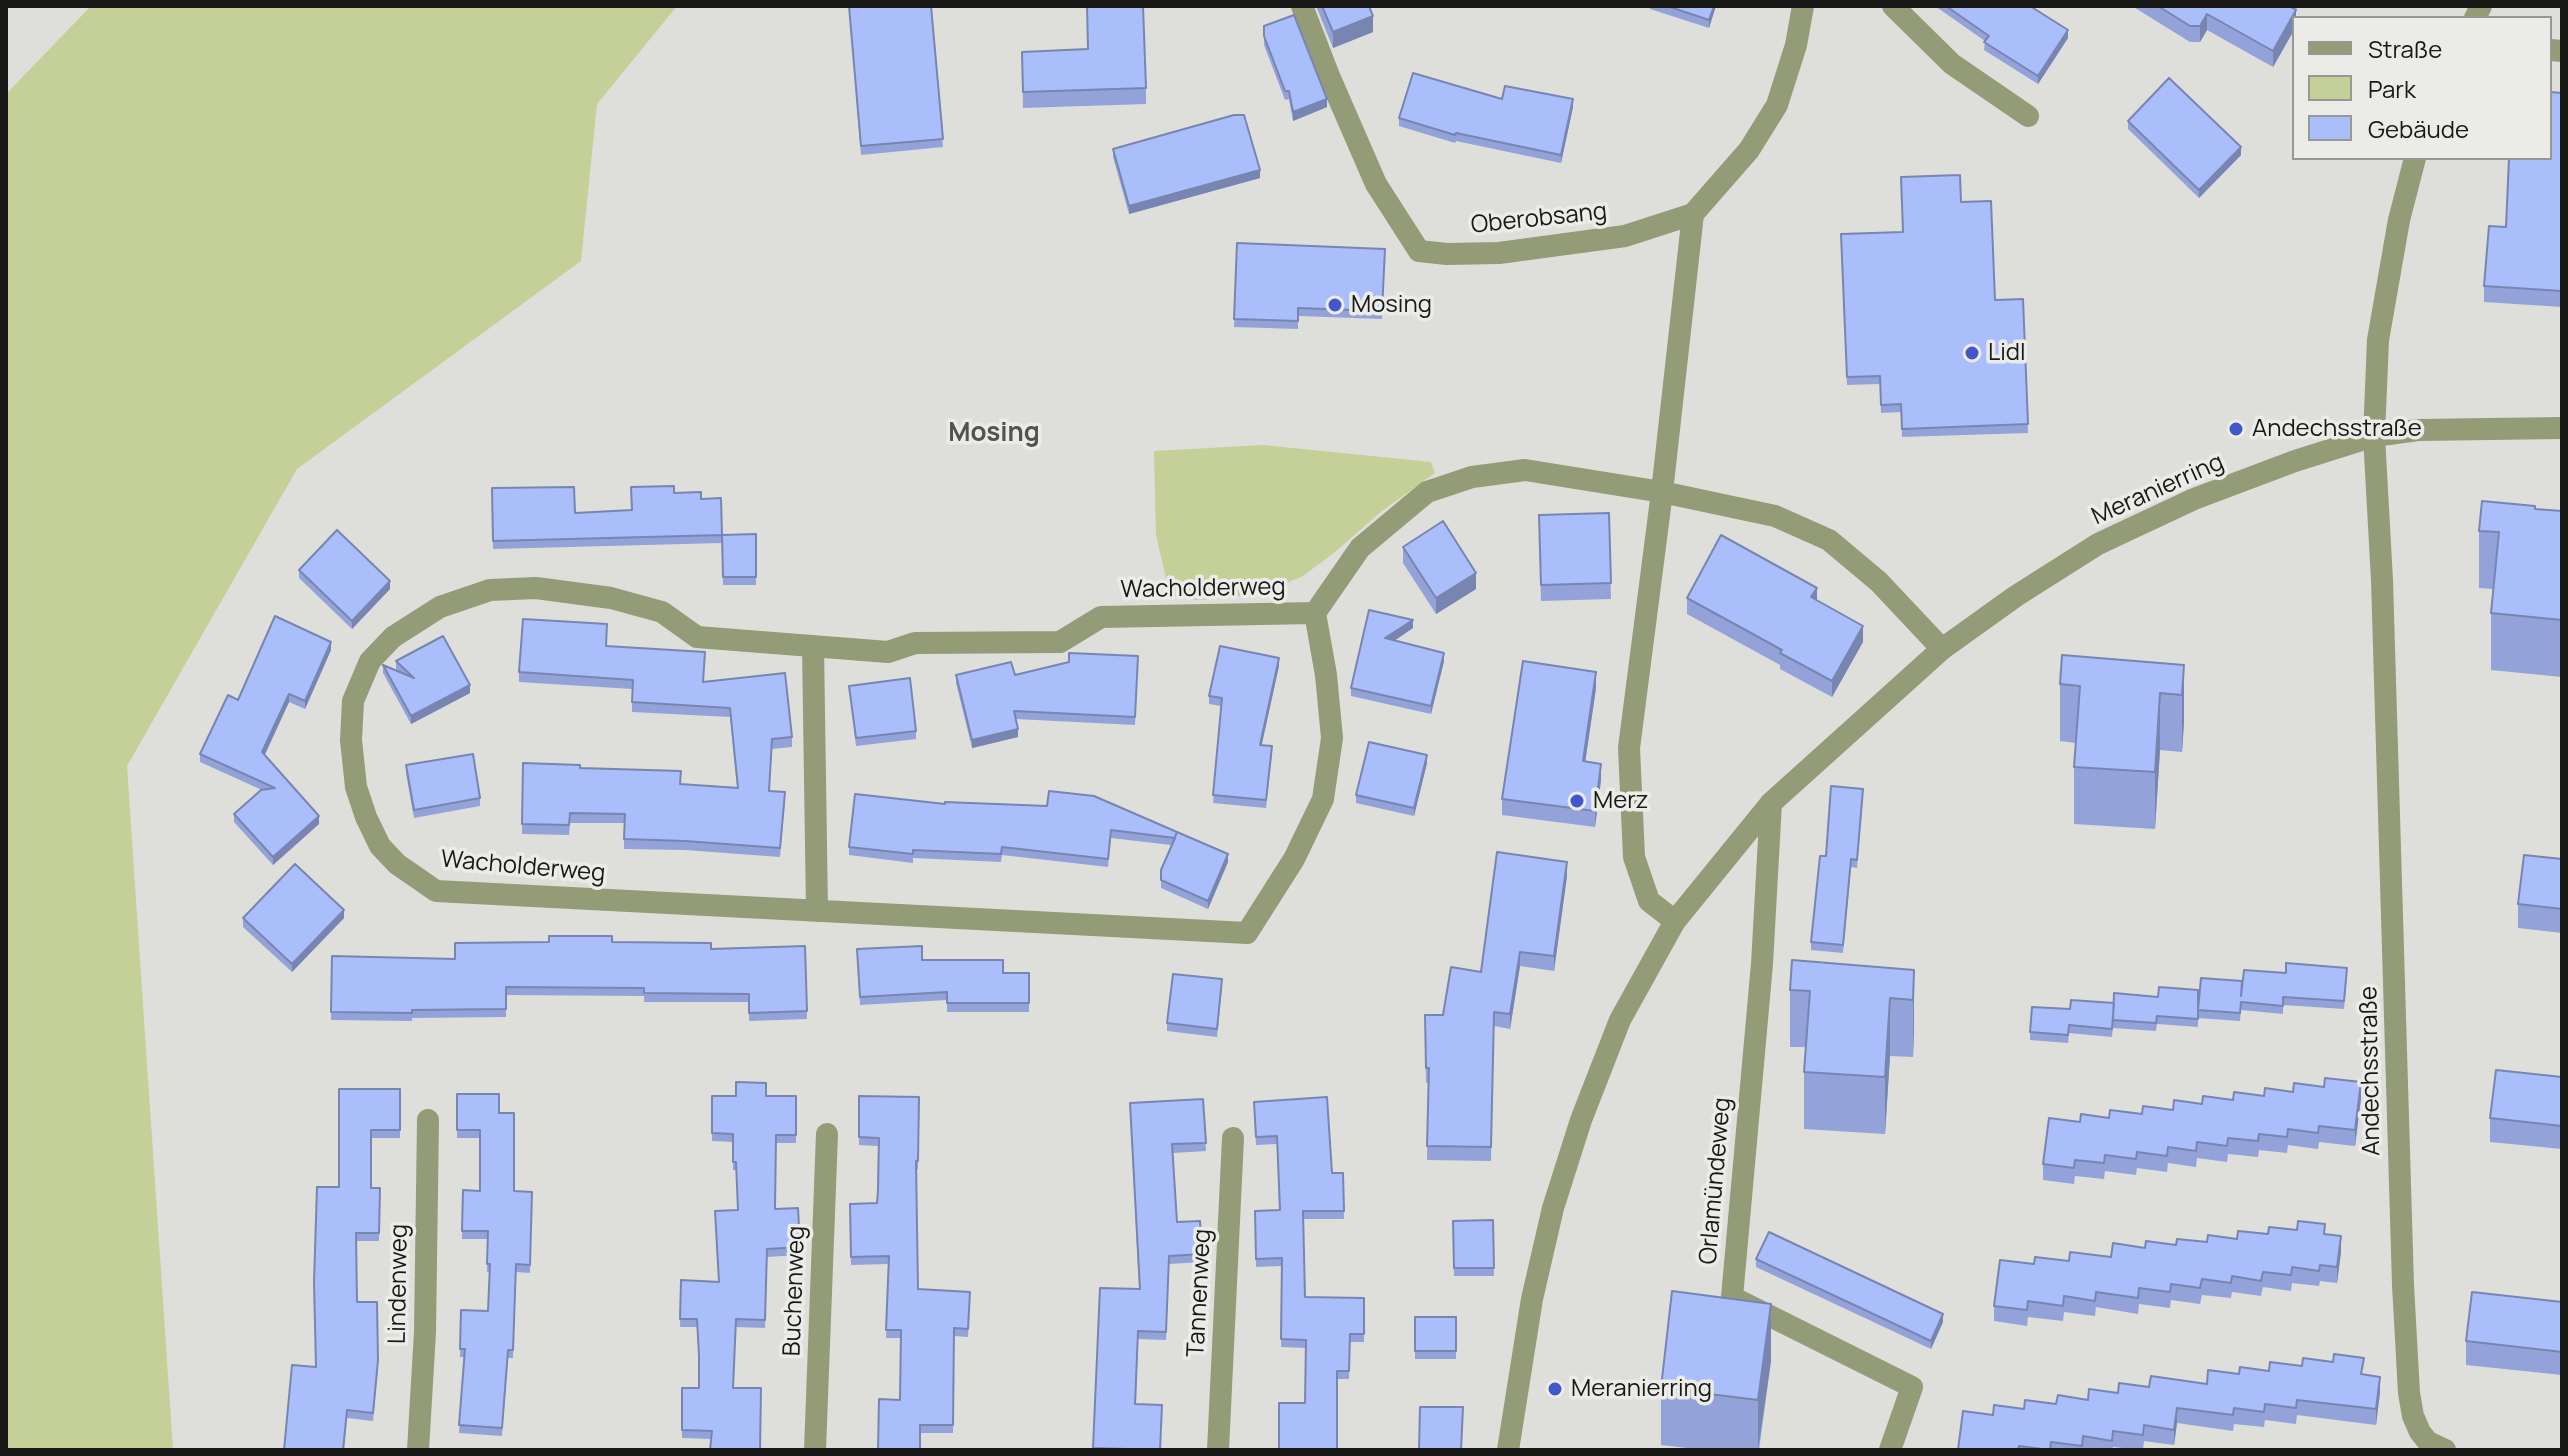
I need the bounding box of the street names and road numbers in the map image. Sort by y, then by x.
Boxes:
street label: Oberobsang [1470,198,1608,240]
street label: Meranierring [2088,448,2228,532]
street label: Wacholderweg [1120,573,1286,605]
street label: Wacholderweg [439,845,607,889]
street label: Andechsstraße [2355,986,2387,1156]
street label: Orlamündeweg [1694,1096,1738,1266]
street label: Lindenweg [384,1224,414,1344]
street label: Buchenweg [778,1225,812,1357]
street label: Tannenweg [1182,1228,1218,1358]

